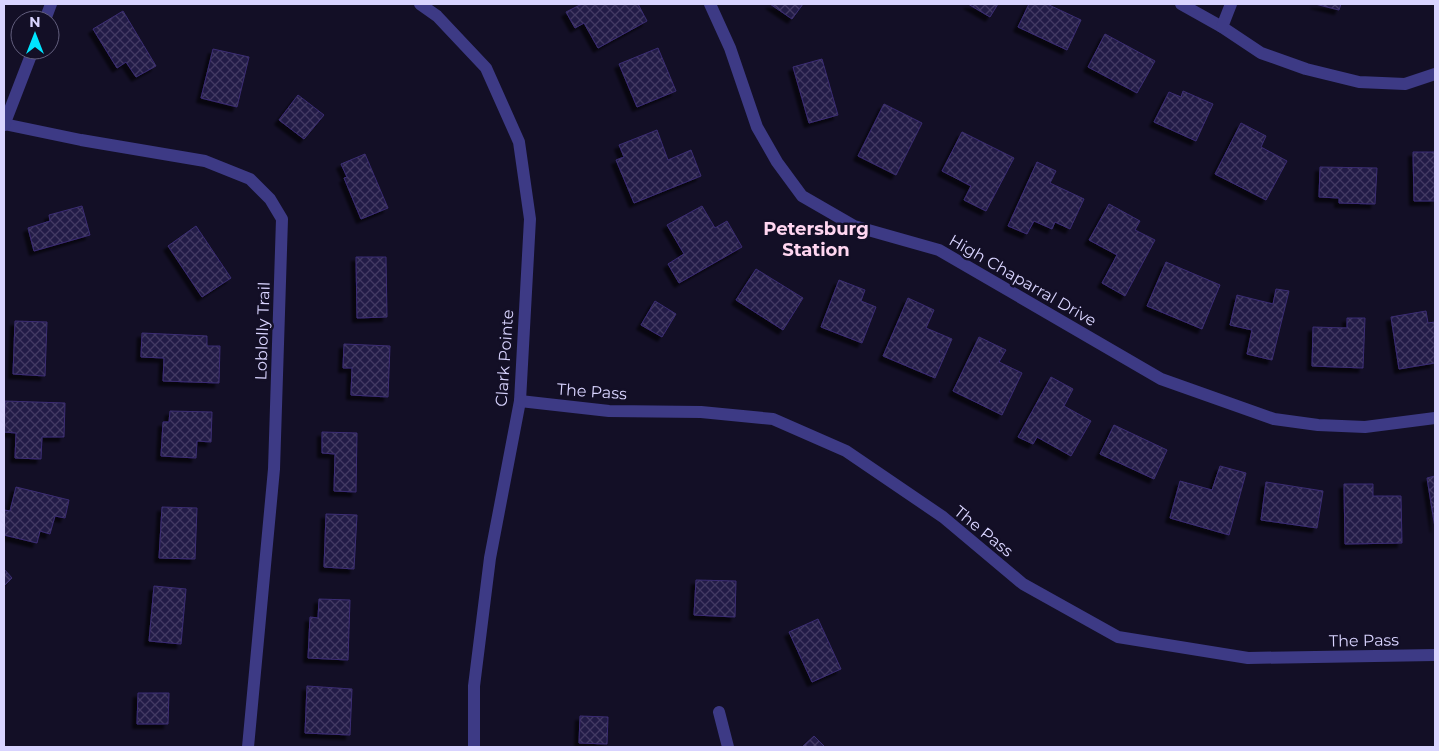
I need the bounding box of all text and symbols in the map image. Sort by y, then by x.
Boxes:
north arrow [10,10,60,60]
text: N [29,13,41,31]
district label: Petersburg Station [763,218,869,261]
street label: High Chaparral Drive [946,230,1100,330]
street label: Loblolly Trail [251,281,274,381]
street label: Clark Pointe [492,309,517,407]
street label: The Pass [556,380,628,403]
street label: The Pass [950,502,1017,561]
street label: The Pass [1329,630,1399,651]

